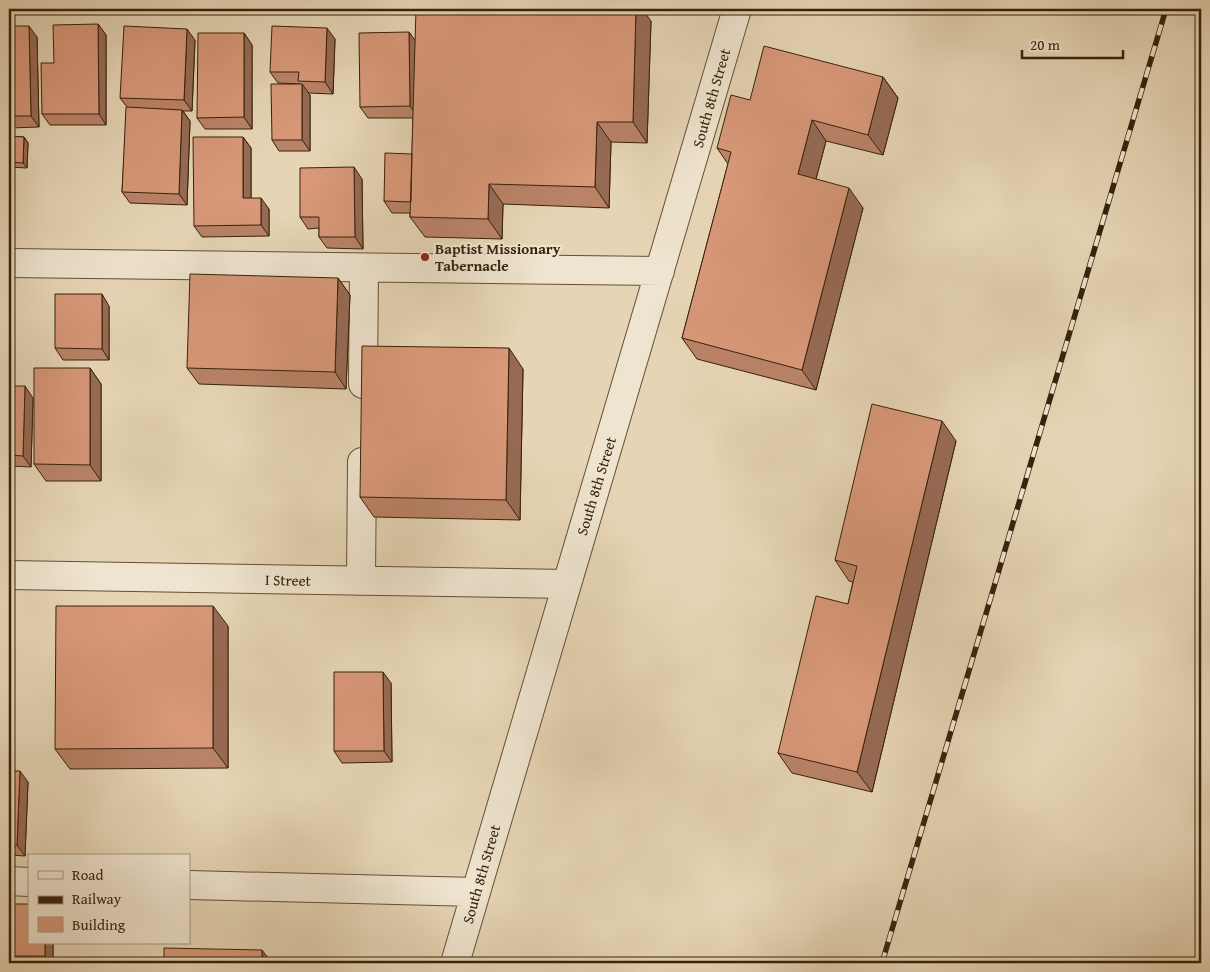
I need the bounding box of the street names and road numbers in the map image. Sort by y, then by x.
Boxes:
street label: South 8th Street [687,45,735,150]
street label: South 8th Street [571,433,621,538]
street label: I Street [265,569,312,591]
street label: South 8th Street [457,821,505,926]

